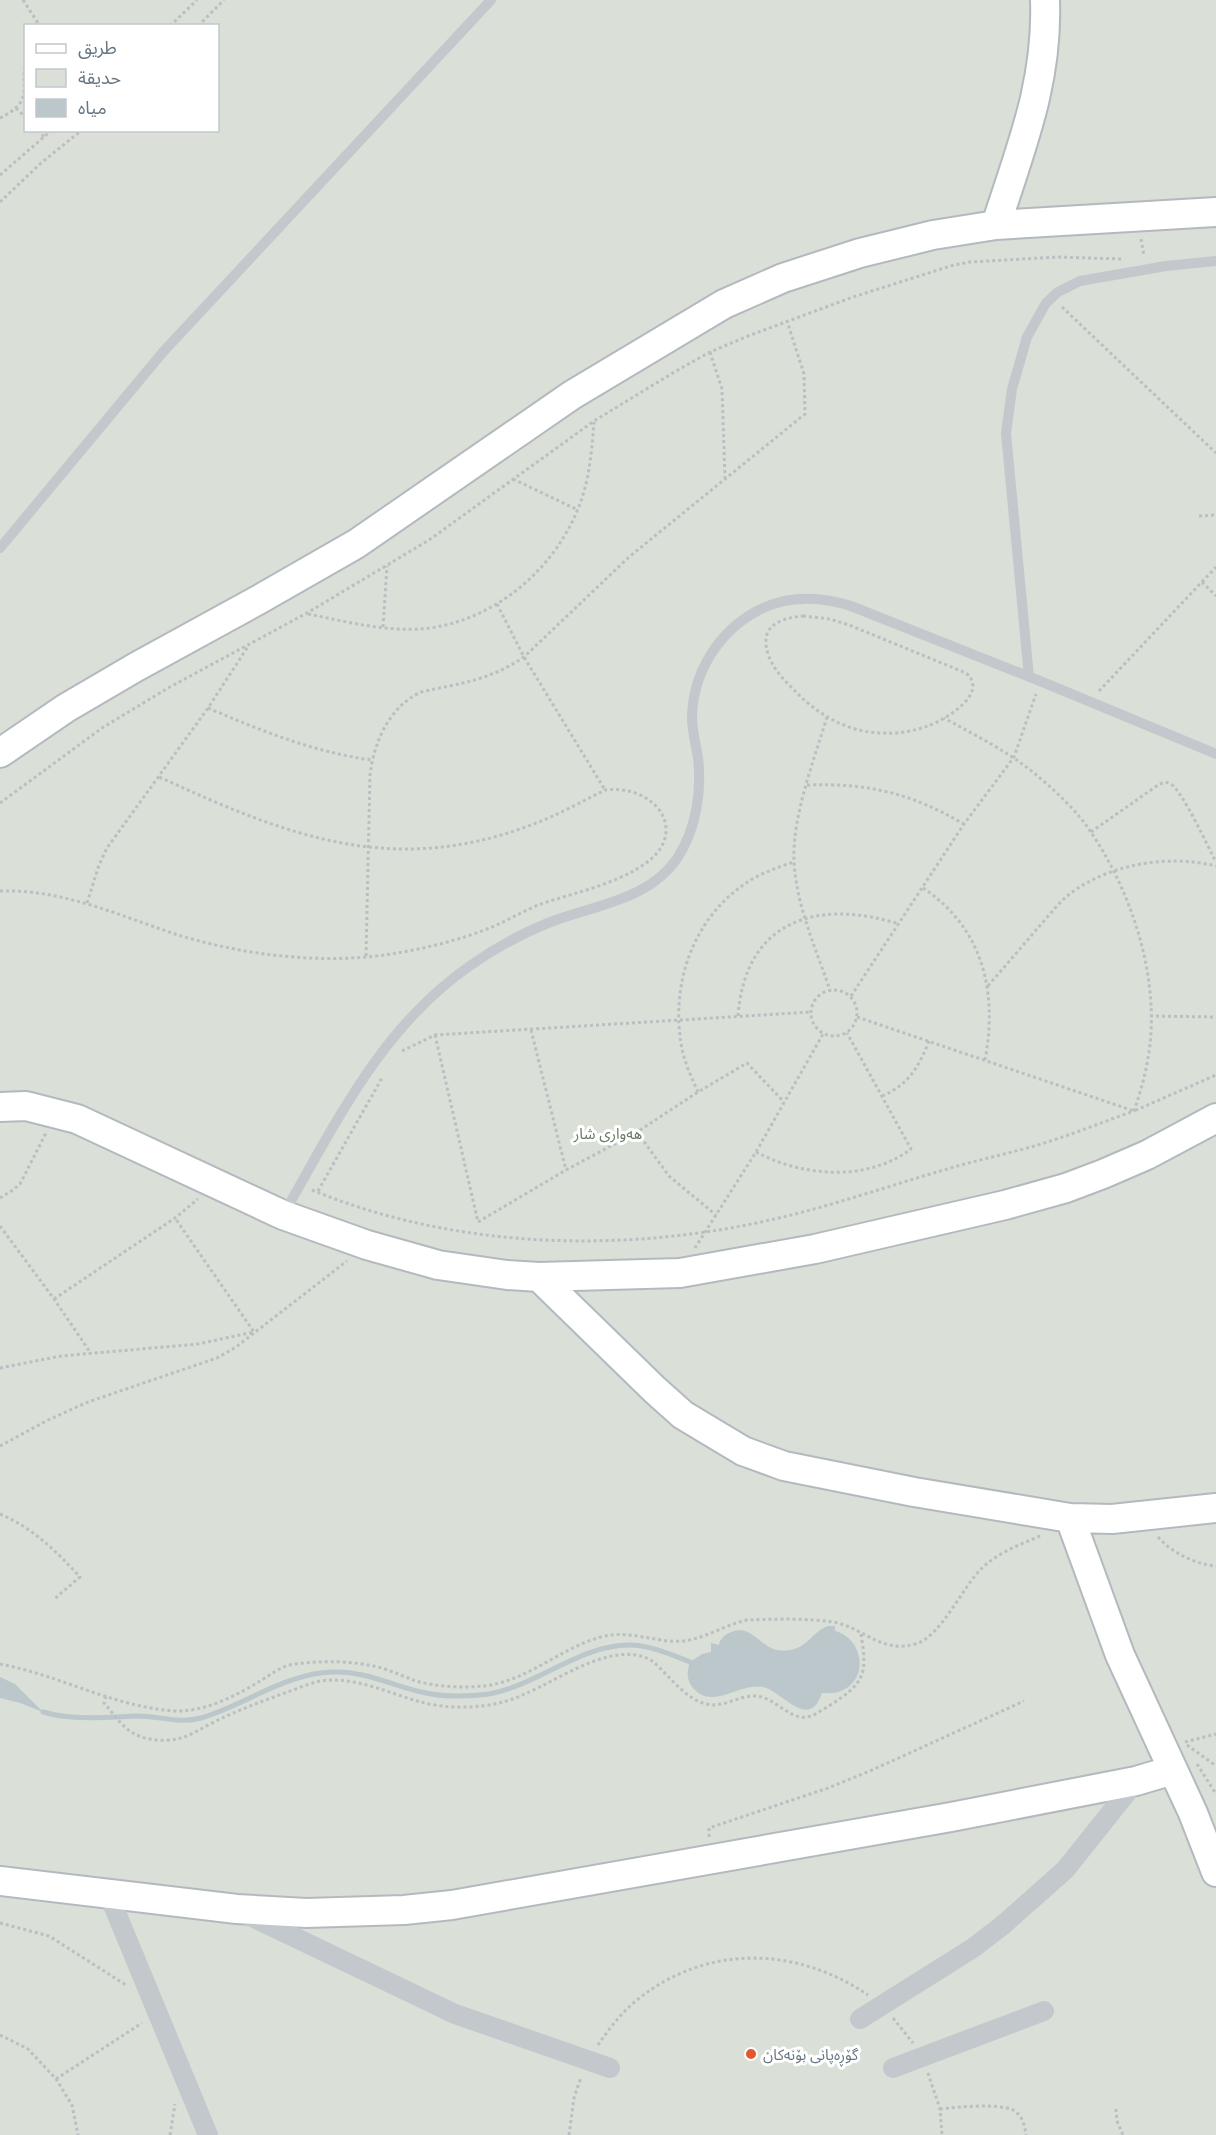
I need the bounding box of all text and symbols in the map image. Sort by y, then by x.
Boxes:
legend [24,24,219,132]
text: طريق [78,36,117,59]
text: حديقة [78,66,121,88]
text: مياه [78,96,107,118]
park label: هەواری شار [573,1124,642,1143]
place label: گۆڕەپانی بۆنەکان [763,2045,859,2067]
marker: گۆڕەپانی بۆنەکان [744,2047,758,2061]

